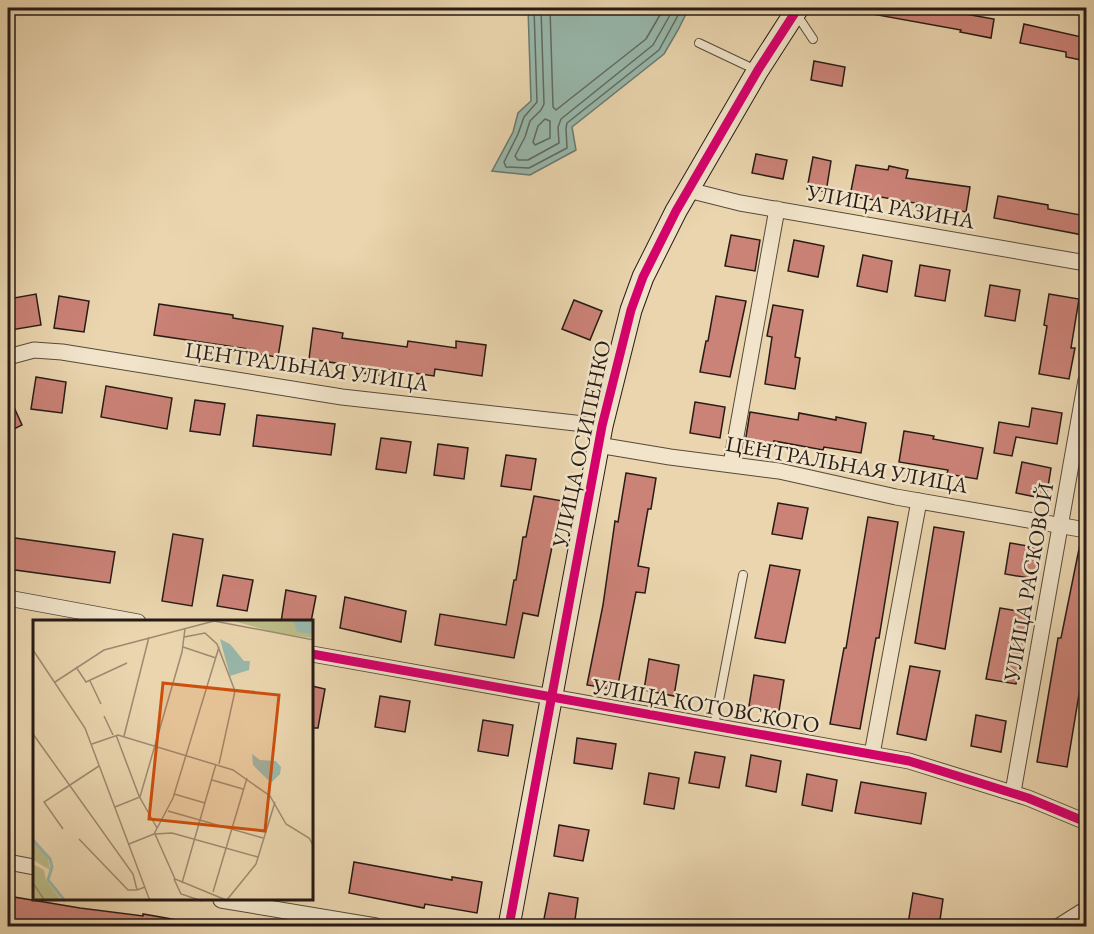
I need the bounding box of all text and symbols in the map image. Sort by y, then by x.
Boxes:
street label: УЛИЦА РАЗИНА [804,177,978,236]
street label: ЦЕНТРАЛЬНАЯ УЛИЦА [183,335,431,398]
street label: УЛИЦА ОСИПЕНКО [545,338,618,551]
street label: ЦЕНТРАЛЬНАЯ УЛИЦА [724,429,971,500]
street label: УЛИЦА РАСКОВОЙ [997,480,1060,684]
inset map [33,620,314,901]
street label: УЛИЦА КОТОВСКОГО [589,671,822,740]

